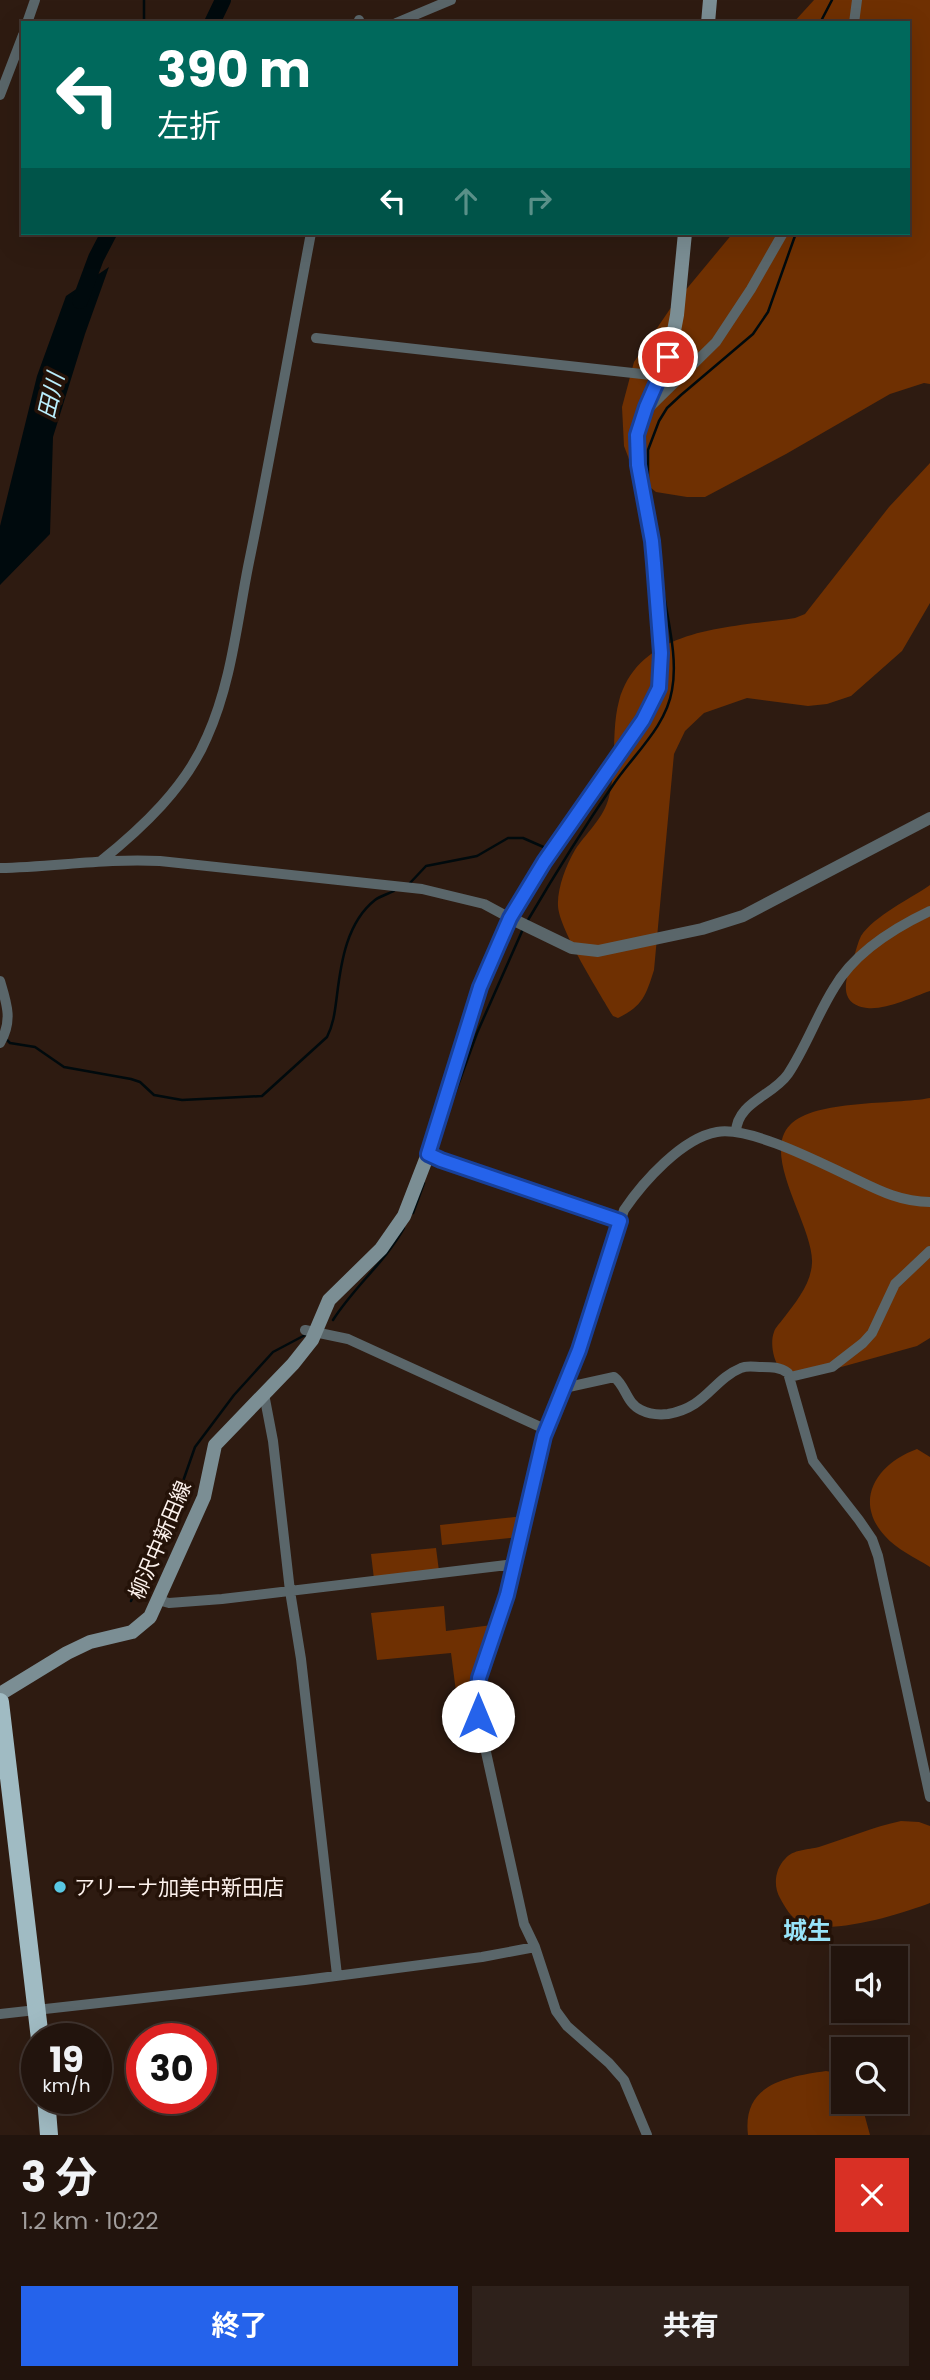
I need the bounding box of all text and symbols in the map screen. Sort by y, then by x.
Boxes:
text: 390 m [157,36,311,104]
icon: left [42,49,133,140]
text: 左折 [157,103,221,148]
icon: left [374,182,412,220]
icon: ahead [447,182,485,220]
icon: right [520,182,558,220]
pin [638,327,698,387]
icon: arrive [649,338,687,376]
water label: 田川 [30,367,72,422]
street label: 柳沢中新田線 [122,1476,198,1604]
position arrow [441,1679,515,1753]
place label: アリーナ加美中新田店 [74,1873,284,1902]
marker: アリーナ加美中新田店 [52,1879,68,1895]
district label: 城生 [783,1914,831,1947]
map controls [831,1946,908,2114]
button: sound [831,1946,908,2023]
speed limit sign: 30 [126,2023,217,2114]
text: 19 [49,2035,84,2084]
button: search [831,2037,908,2114]
text: km/h [43,2073,90,2098]
text: 3 分 [21,2148,97,2207]
button: close [835,2158,909,2232]
text: 1.2 km · 10:22 [21,2205,158,2237]
button: 終了 [21,2286,458,2366]
button: 共有 [472,2286,909,2366]

